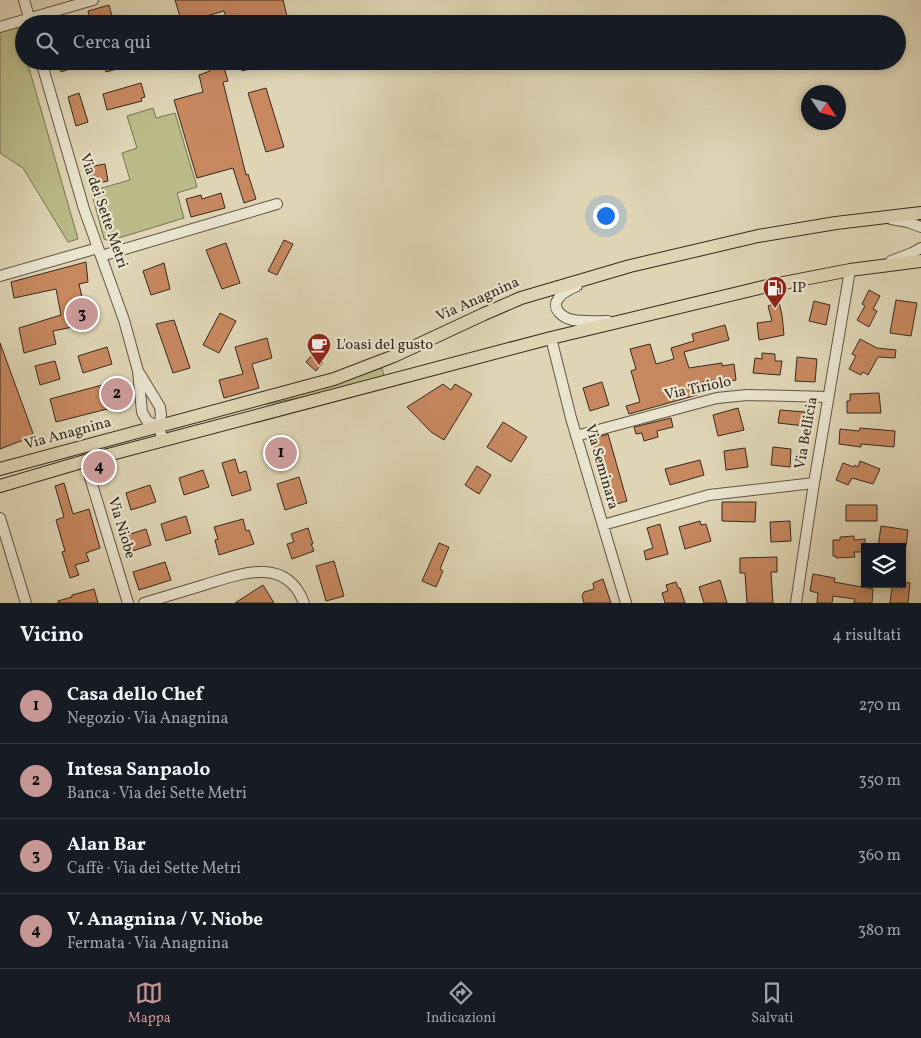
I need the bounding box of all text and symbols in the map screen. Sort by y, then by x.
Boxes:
search box [15,15,906,70]
icon: search [33,29,61,57]
text: Cerca qui [73,30,151,56]
north arrow [801,85,846,130]
street label: Via dei Sette Metri [74,151,132,271]
your location [593,203,619,229]
street label: Via Anagnina [433,272,523,328]
fuel station icon: IP [762,275,788,309]
place label: IP [792,278,806,299]
pin: 3 [66,295,98,333]
cafe icon: L'oasi del gusto [306,332,332,366]
place label: L'oasi del gusto [336,335,433,356]
street label: Via Tiriolo [663,372,733,406]
pin: 2 [101,375,133,413]
street label: Via Bellicia [790,395,824,471]
street label: Via Anagnina [22,412,114,456]
street label: Via Seminara [579,422,623,512]
pin: 1 [265,434,297,472]
pin: 4 [83,448,115,486]
street label: Via Niobe [102,495,140,561]
map controls [861,543,906,588]
button: layers [861,543,906,588]
text: Vicino [20,621,84,650]
text: 4 risultati [832,625,901,647]
text: Casa dello Chef [67,682,203,708]
text: 1 [33,695,39,717]
text: 270 m [859,695,901,717]
text: Negozio · Via Anagnina [67,708,229,730]
text: Intesa Sanpaolo [67,757,210,783]
text: 2 [32,770,40,792]
text: 350 m [858,770,901,792]
text: Banca · Via dei Sette Metri [67,783,247,805]
text: Alan Bar [67,832,146,858]
text: 3 [32,845,40,867]
text: 360 m [858,845,901,867]
text: Caffè · Via dei Sette Metri [67,858,241,880]
text: V. Anagnina / V. Niobe [67,907,263,933]
text: 4 [31,920,41,942]
text: 380 m [858,920,901,942]
text: Fermata · Via Anagnina [67,933,229,955]
tab: Mappa [128,979,171,1028]
tab: Indicazioni [426,979,496,1028]
tab: Salvati [751,979,793,1028]

